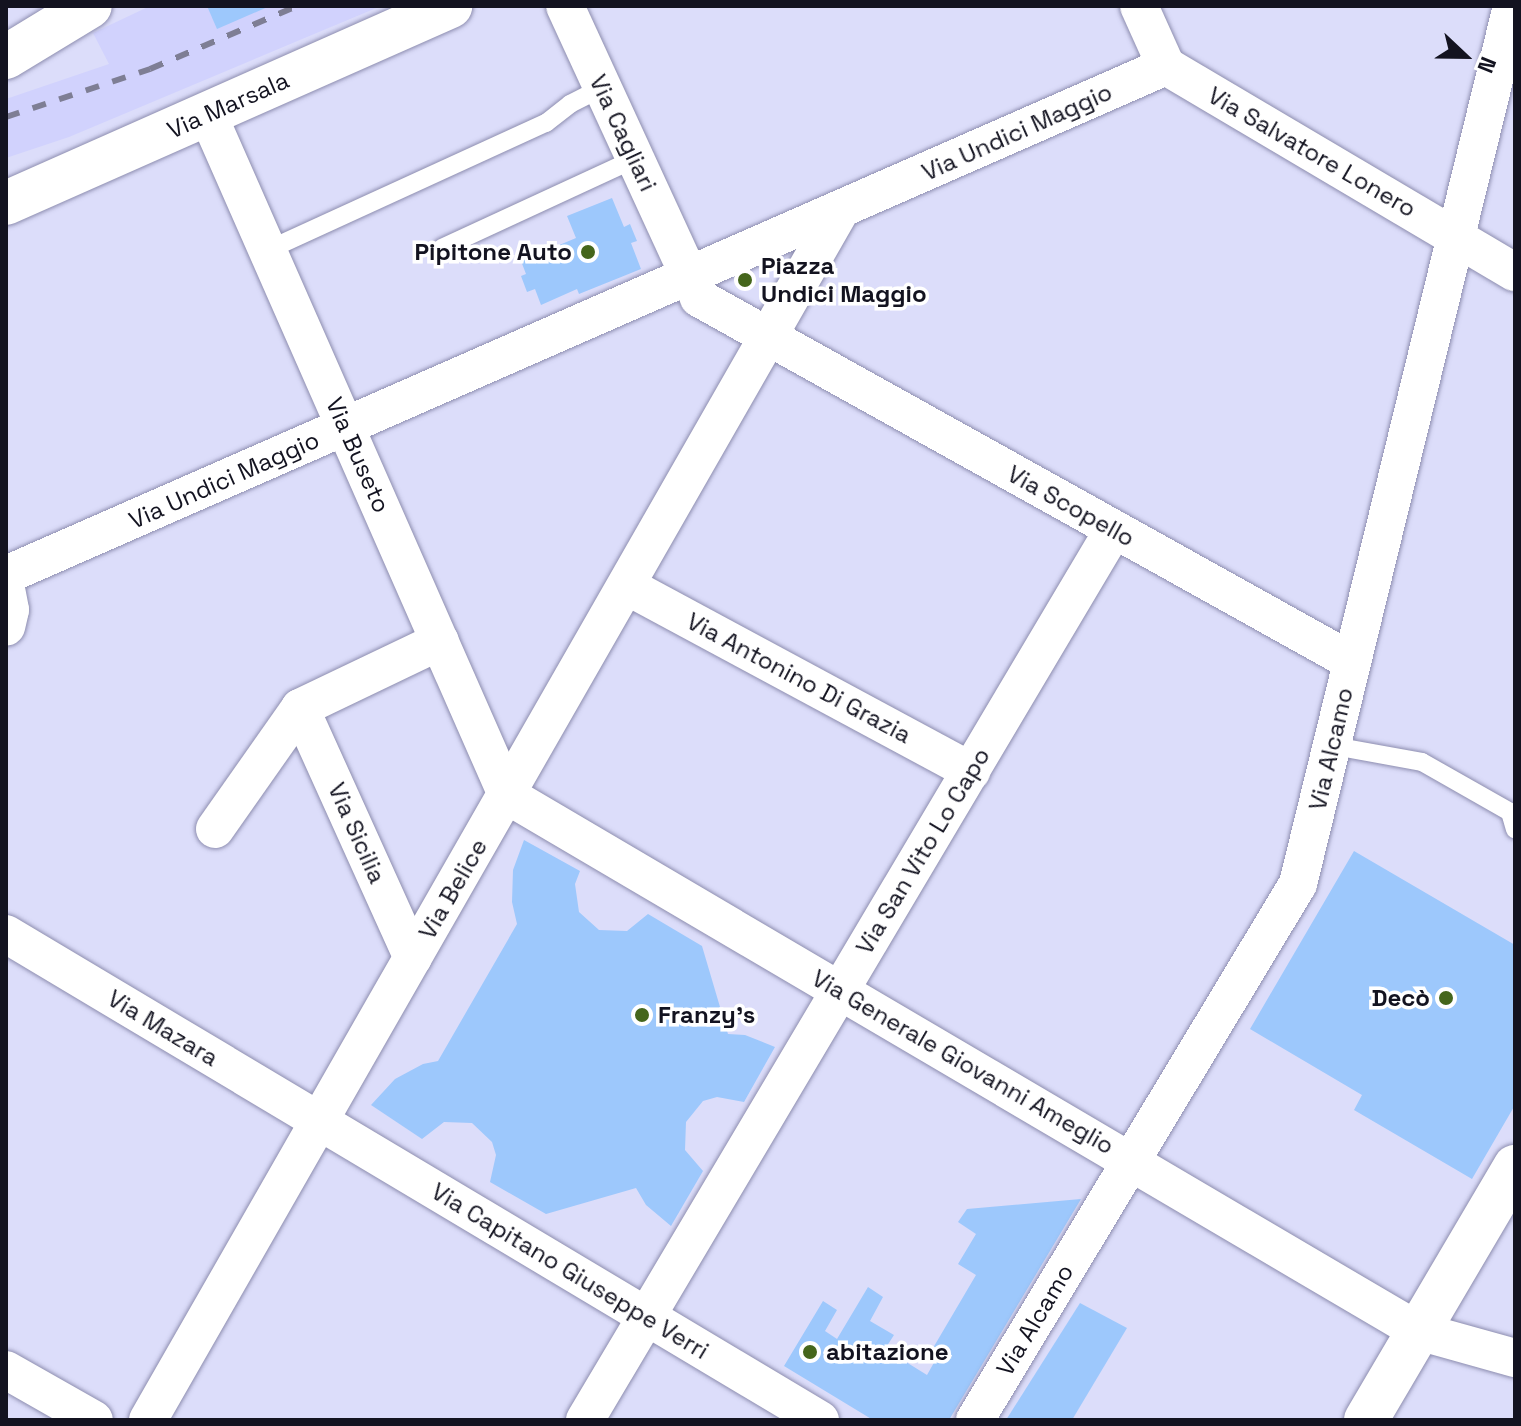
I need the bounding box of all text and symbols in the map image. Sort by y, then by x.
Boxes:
north arrow [1425,16,1505,96]
text: N [1472,53,1503,77]
street label: Via Marsala [163,65,293,145]
street label: Via Cagliari [583,70,663,196]
street label: Via Undici Maggio [918,77,1116,187]
street label: Via Salvatore Lonero [1203,81,1421,223]
place label: Pipitone Auto [414,238,572,266]
marker: Pipitone Auto [579,243,597,261]
place label: Piazza Undici Maggio [761,252,927,308]
marker: Piazza Undici Maggio [736,271,754,289]
street label: Via Buseto [320,393,396,517]
street label: Via Undici Maggio [125,425,323,535]
street label: Via Scopello [1002,459,1140,553]
street label: Via Antonino Di Grazia [682,607,916,749]
street label: Via Alcamo [1303,685,1359,813]
street label: Via San Vito Lo Capo [850,742,996,960]
street label: Via Sicilia [322,778,392,888]
street label: Via Belice [413,834,493,944]
street label: Via Generale Giovanni Ameglio [807,963,1119,1161]
street label: Via Mazara [102,984,224,1072]
place label: Decò [1371,984,1430,1012]
marker: Decò [1437,989,1455,1007]
place label: Franzy's [658,1001,755,1029]
marker: Franzy's [633,1006,651,1024]
street label: Via Capitano Giuseppe Verri [426,1177,714,1365]
street label: Via Alcamo [990,1259,1080,1381]
place label: abitazione [826,1338,949,1366]
marker: abitazione [801,1343,819,1361]

